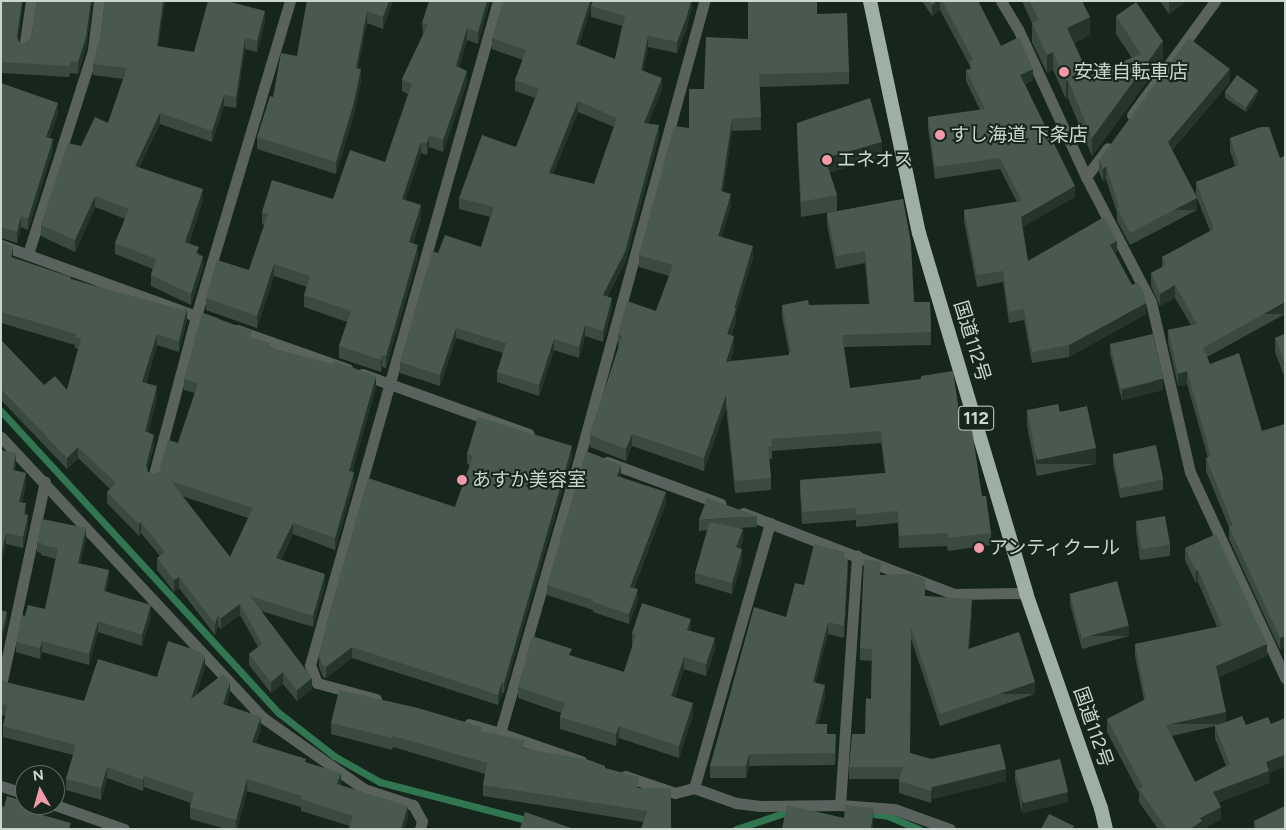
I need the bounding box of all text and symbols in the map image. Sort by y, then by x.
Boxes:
place label: 安達自転車店 [1074,61,1188,83]
marker: 安達自転車店 [1058,66,1070,78]
place label: すし海道 下条店 [950,124,1088,146]
marker: すし海道 下条店 [934,129,946,141]
place label: エネオス [837,149,913,171]
marker: エネオス [821,154,833,166]
street label: 国道112号 [949,298,995,384]
road number: 112 [957,402,995,433]
place label: あすか美容室 [472,469,586,491]
marker: あすか美容室 [456,474,468,486]
place label: アンティクール [989,537,1122,559]
marker: アンティクール [973,542,985,554]
street label: 国道112号 [1069,684,1117,770]
north arrow [15,765,65,815]
text: N [32,767,45,785]

